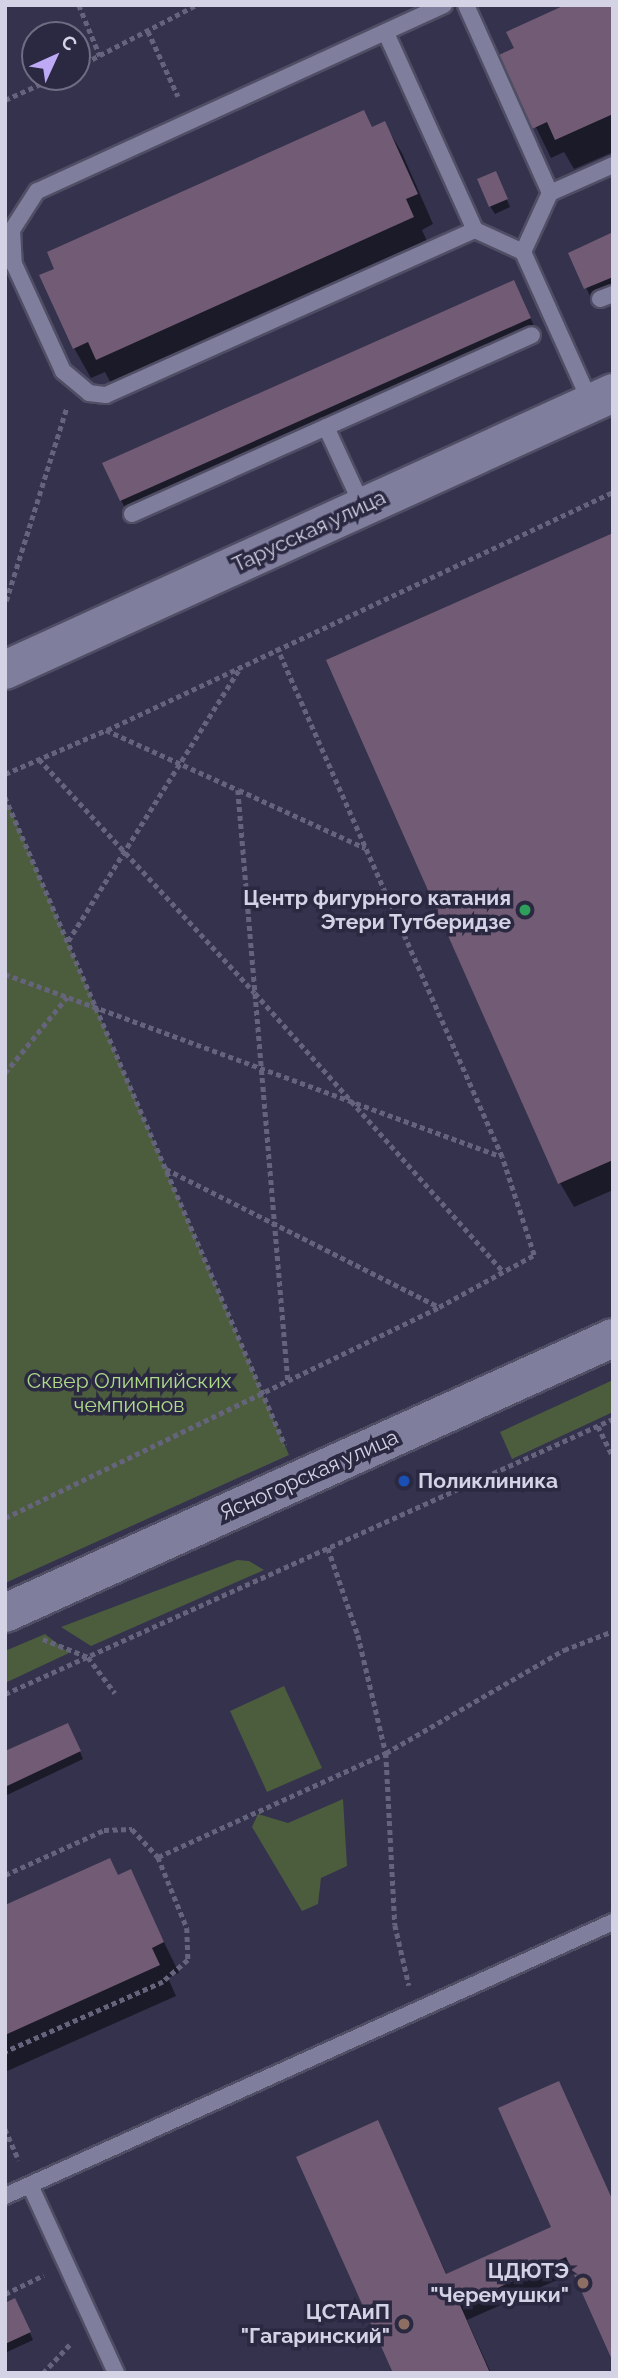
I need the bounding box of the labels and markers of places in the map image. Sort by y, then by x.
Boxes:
place label: Центр фигурного катания Этери Тутберидзе [243,885,511,935]
marker: Центр фигурного катания Этери Тутберидзе [517,902,533,918]
place label: Поликлиника [418,1468,558,1494]
marker: Поликлиника [396,1473,412,1489]
place label: ЦДЮТЭ "Черемушки" [430,2258,569,2308]
marker: ЦДЮТЭ "Черемушки" [575,2275,591,2291]
place label: ЦСТАиП "Гагаринский" [241,2299,390,2349]
marker: ЦСТАиП "Гагаринский" [396,2316,412,2332]

